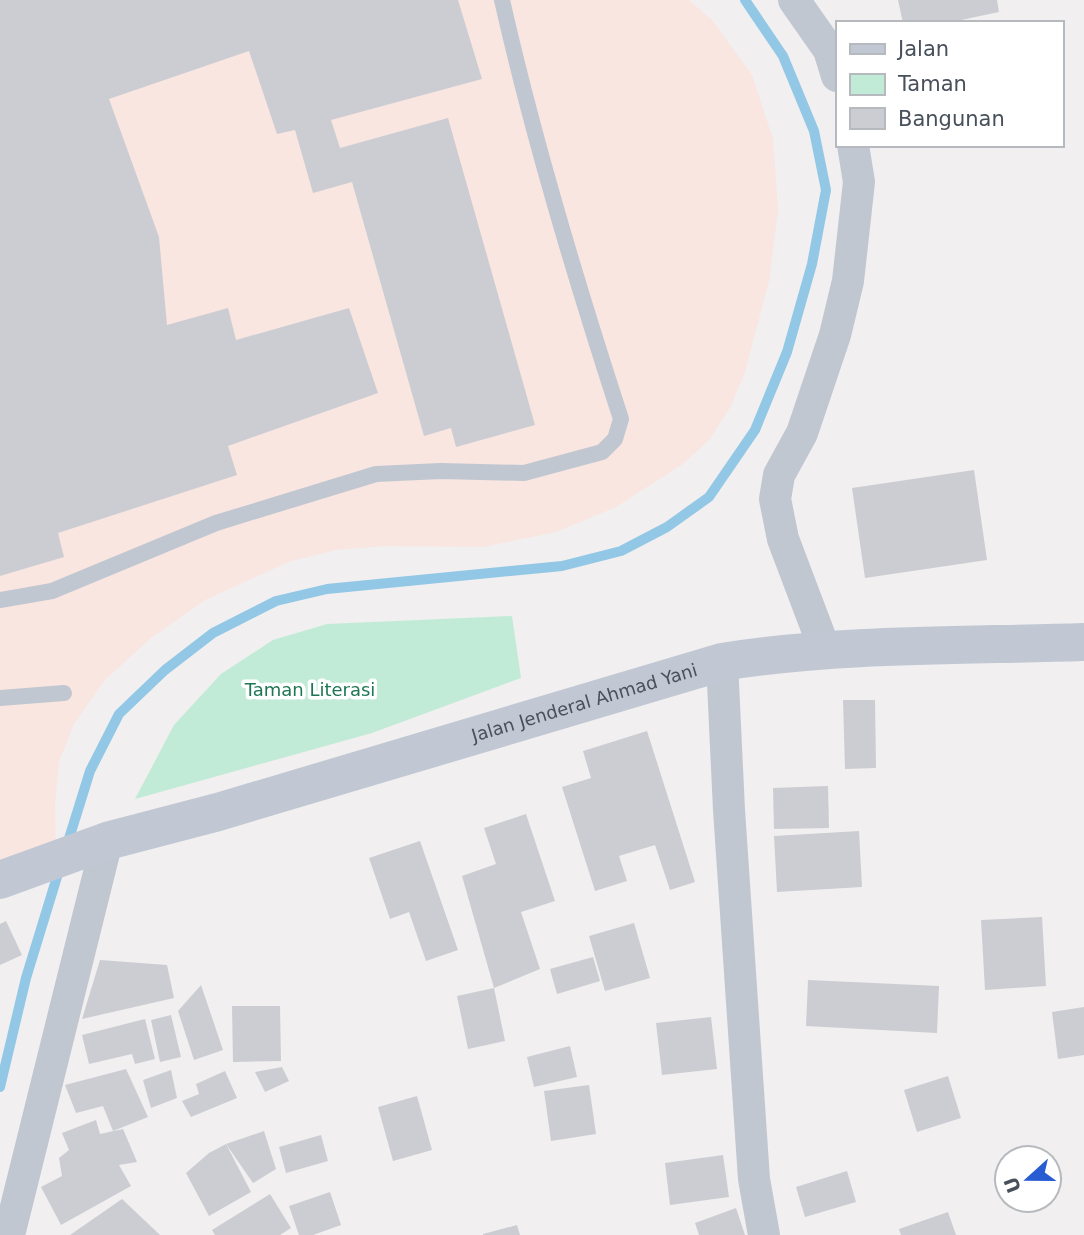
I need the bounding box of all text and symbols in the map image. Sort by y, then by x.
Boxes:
legend [836,21,1063,147]
text: Jalan [896,37,949,61]
text: Taman [897,72,967,96]
text: Bangunan [898,107,1005,131]
street label: Jalan Jenderal Ahmad Yani [468,659,700,746]
park label: Taman Literasi [244,679,375,700]
north arrow [993,1144,1063,1214]
text: U [999,1174,1025,1196]

